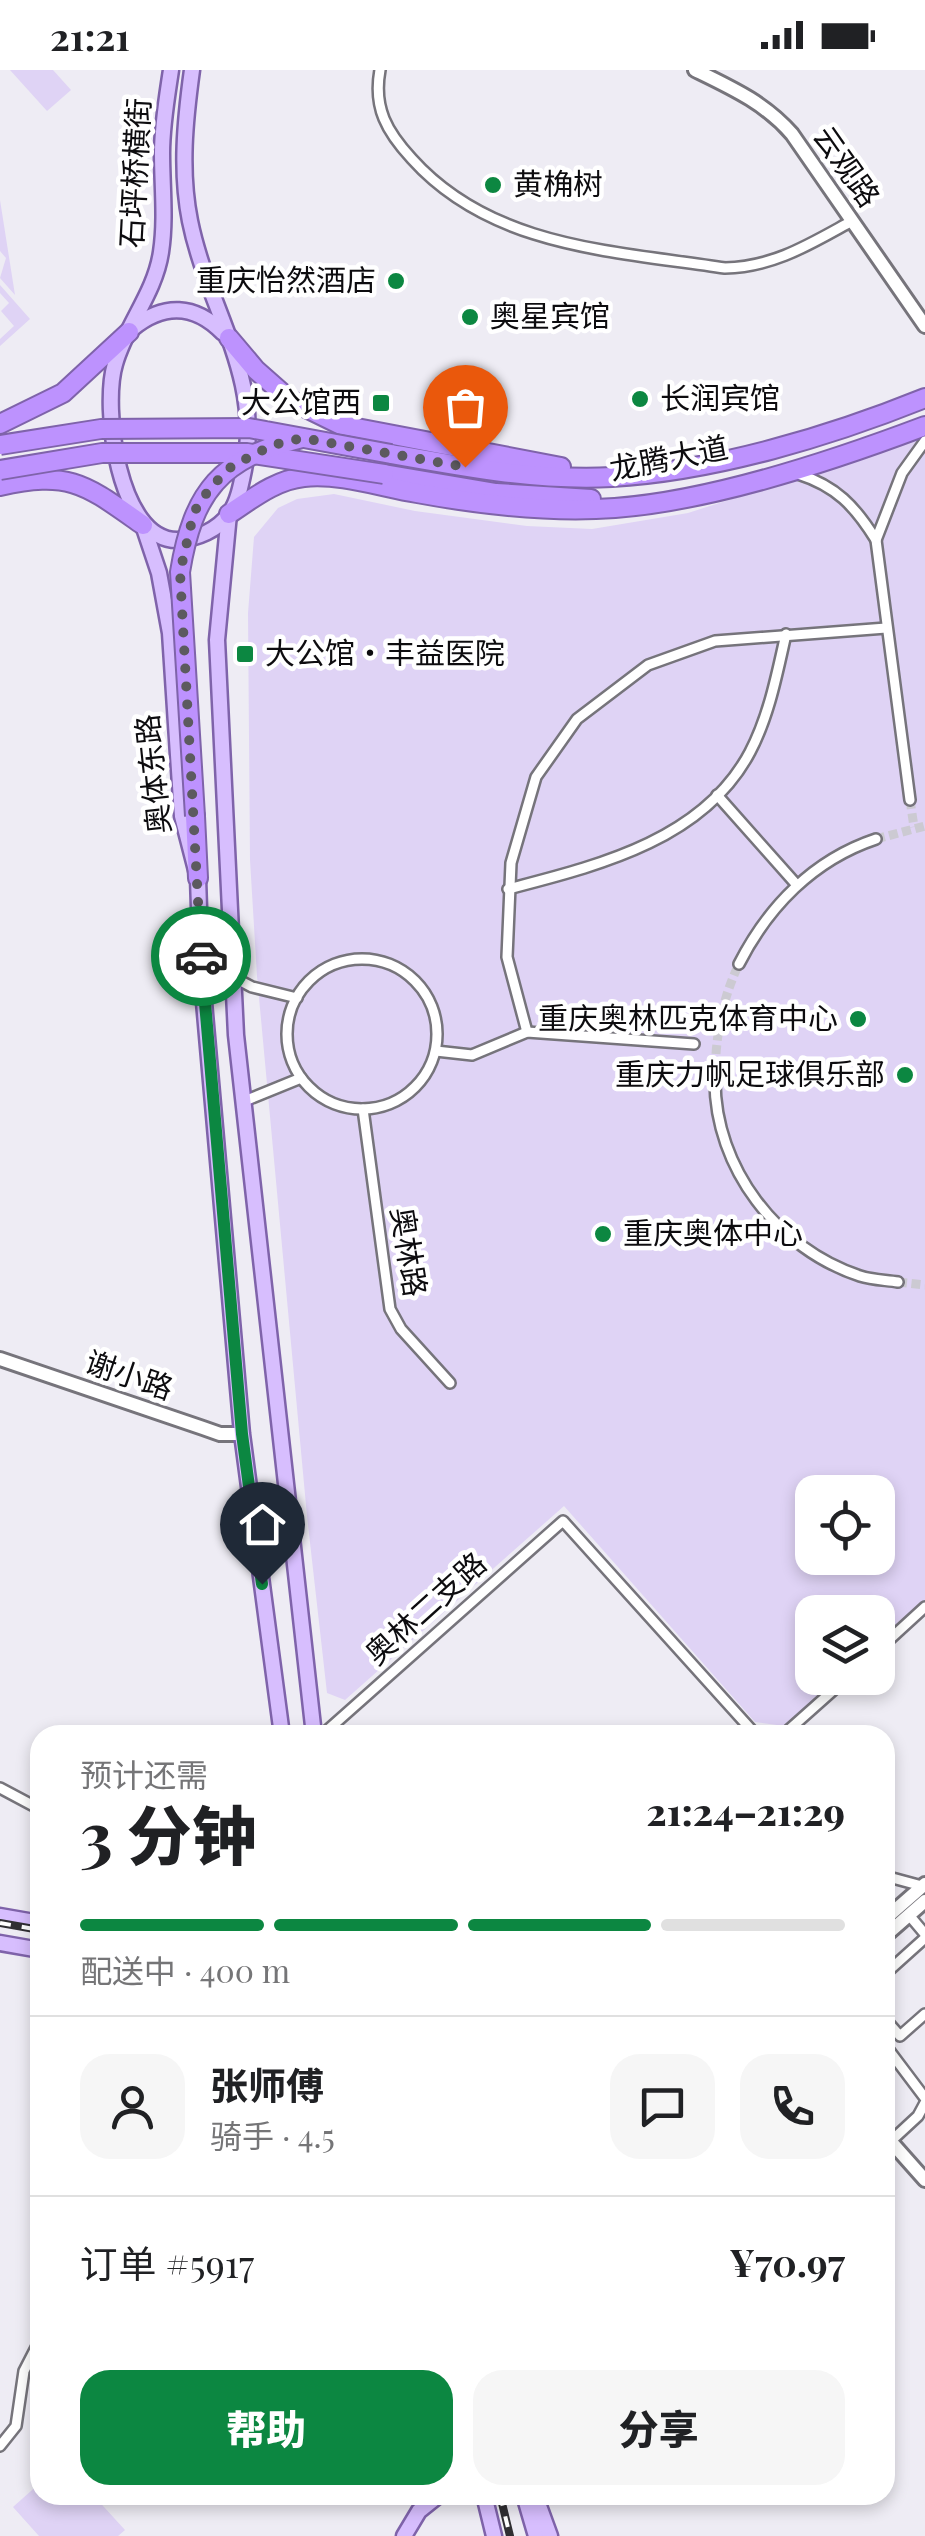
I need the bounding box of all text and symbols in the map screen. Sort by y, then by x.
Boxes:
text: 21:21 [50,10,130,61]
street label: 石坪桥横街 [110,97,158,249]
street label: 云观路 [805,118,890,214]
place label: 黄桷树 [513,163,603,203]
marker: 黄桷树 [482,174,504,196]
place label: 重庆怡然酒店 [196,259,376,299]
marker: 重庆怡然酒店 [385,270,407,292]
place label: 奥星宾馆 [490,295,610,335]
marker: 奥星宾馆 [459,306,481,328]
pin [423,365,508,468]
place label: 长润宾馆 [660,377,780,417]
icon: bag [438,380,493,435]
place label: 大公馆西 [241,381,361,421]
marker: 长润宾馆 [629,388,651,410]
marker: 大公馆西 [370,392,392,414]
street label: 龙腾大道 [606,426,731,488]
place label: 大公馆‧丰益医院 [265,632,505,672]
marker: 大公馆‧丰益医院 [234,643,256,665]
street label: 奥体东路 [126,712,178,836]
courier [151,906,251,1006]
icon: car [174,929,229,984]
place label: 重庆奥林匹克体育中心 [538,997,838,1037]
marker: 重庆奥林匹克体育中心 [847,1008,869,1030]
place label: 重庆力帆足球俱乐部 [615,1053,885,1093]
marker: 重庆力帆足球俱乐部 [894,1064,916,1086]
street label: 奥林路 [383,1204,437,1299]
place label: 重庆奥体中心 [623,1212,803,1252]
marker: 重庆奥体中心 [592,1223,614,1245]
street label: 谢小路 [81,1341,179,1408]
map controls [795,1475,895,1695]
button: locate [795,1475,895,1575]
pin [220,1482,305,1585]
icon: home [235,1497,290,1552]
street label: 奥林二支路 [356,1542,494,1673]
button: layers [795,1595,895,1695]
text: 预计还需 [80,1752,208,1795]
text: 21:24–21:29 [646,1785,845,1836]
text: 3 分钟 [80,1790,257,1876]
text: 配送中 · 400 m [80,1948,290,1991]
button: person [80,2054,185,2159]
button: chat [610,2054,715,2159]
button: phone [740,2054,845,2159]
text: 张师傅 [210,2059,324,2110]
text: 骑手 · 4.5 [210,2113,335,2156]
text: ¥70.97 [729,2236,845,2287]
text: 订单 #5917 [80,2237,254,2288]
button: 帮助 [80,2370,453,2485]
button: 分享 [473,2370,845,2485]

